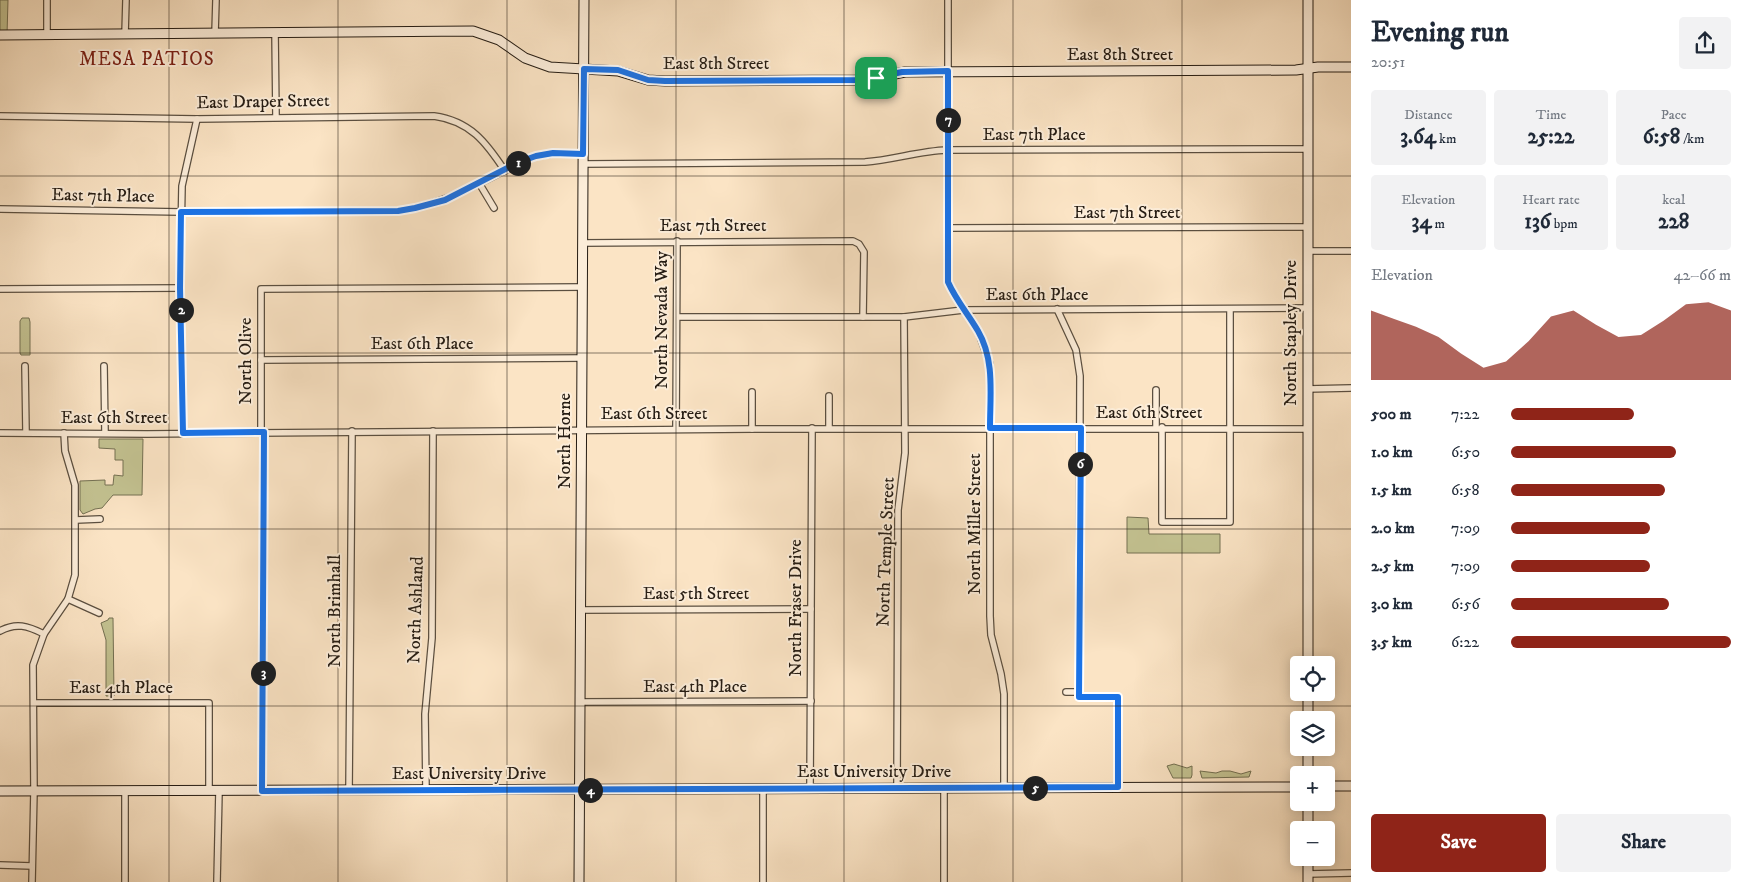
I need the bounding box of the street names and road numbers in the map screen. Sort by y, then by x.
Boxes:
street label: East 8th Street [1067,44,1174,66]
street label: East 8th Street [663,53,770,75]
street label: East Draper Street [196,90,330,114]
street label: East 7th Place [982,124,1086,146]
street label: East 7th Place [51,184,155,208]
street label: East 7th Street [1073,202,1181,224]
street label: East 7th Street [659,215,767,237]
street label: North Nevada Way [651,250,673,389]
street label: North Stapley Drive [1280,260,1302,406]
street label: East 6th Place [985,284,1089,306]
street label: North Olive [235,318,257,404]
street label: East 6th Place [370,333,474,355]
street label: North Horne [554,393,576,489]
street label: East 6th Street [1095,402,1203,424]
street label: East 6th Street [600,403,708,425]
street label: East 6th Street [60,407,168,429]
street label: North Miller Street [964,453,986,595]
street label: North Temple Street [872,477,900,627]
street label: North Fraser Drive [785,539,807,677]
street label: North Brimhall [324,554,346,667]
street label: North Ashland [403,556,429,664]
street label: East 5th Street [643,583,750,605]
street label: East 4th Place [643,676,747,698]
street label: East 4th Place [69,677,173,699]
street label: East University Drive [797,761,951,783]
street label: East University Drive [392,763,546,785]

